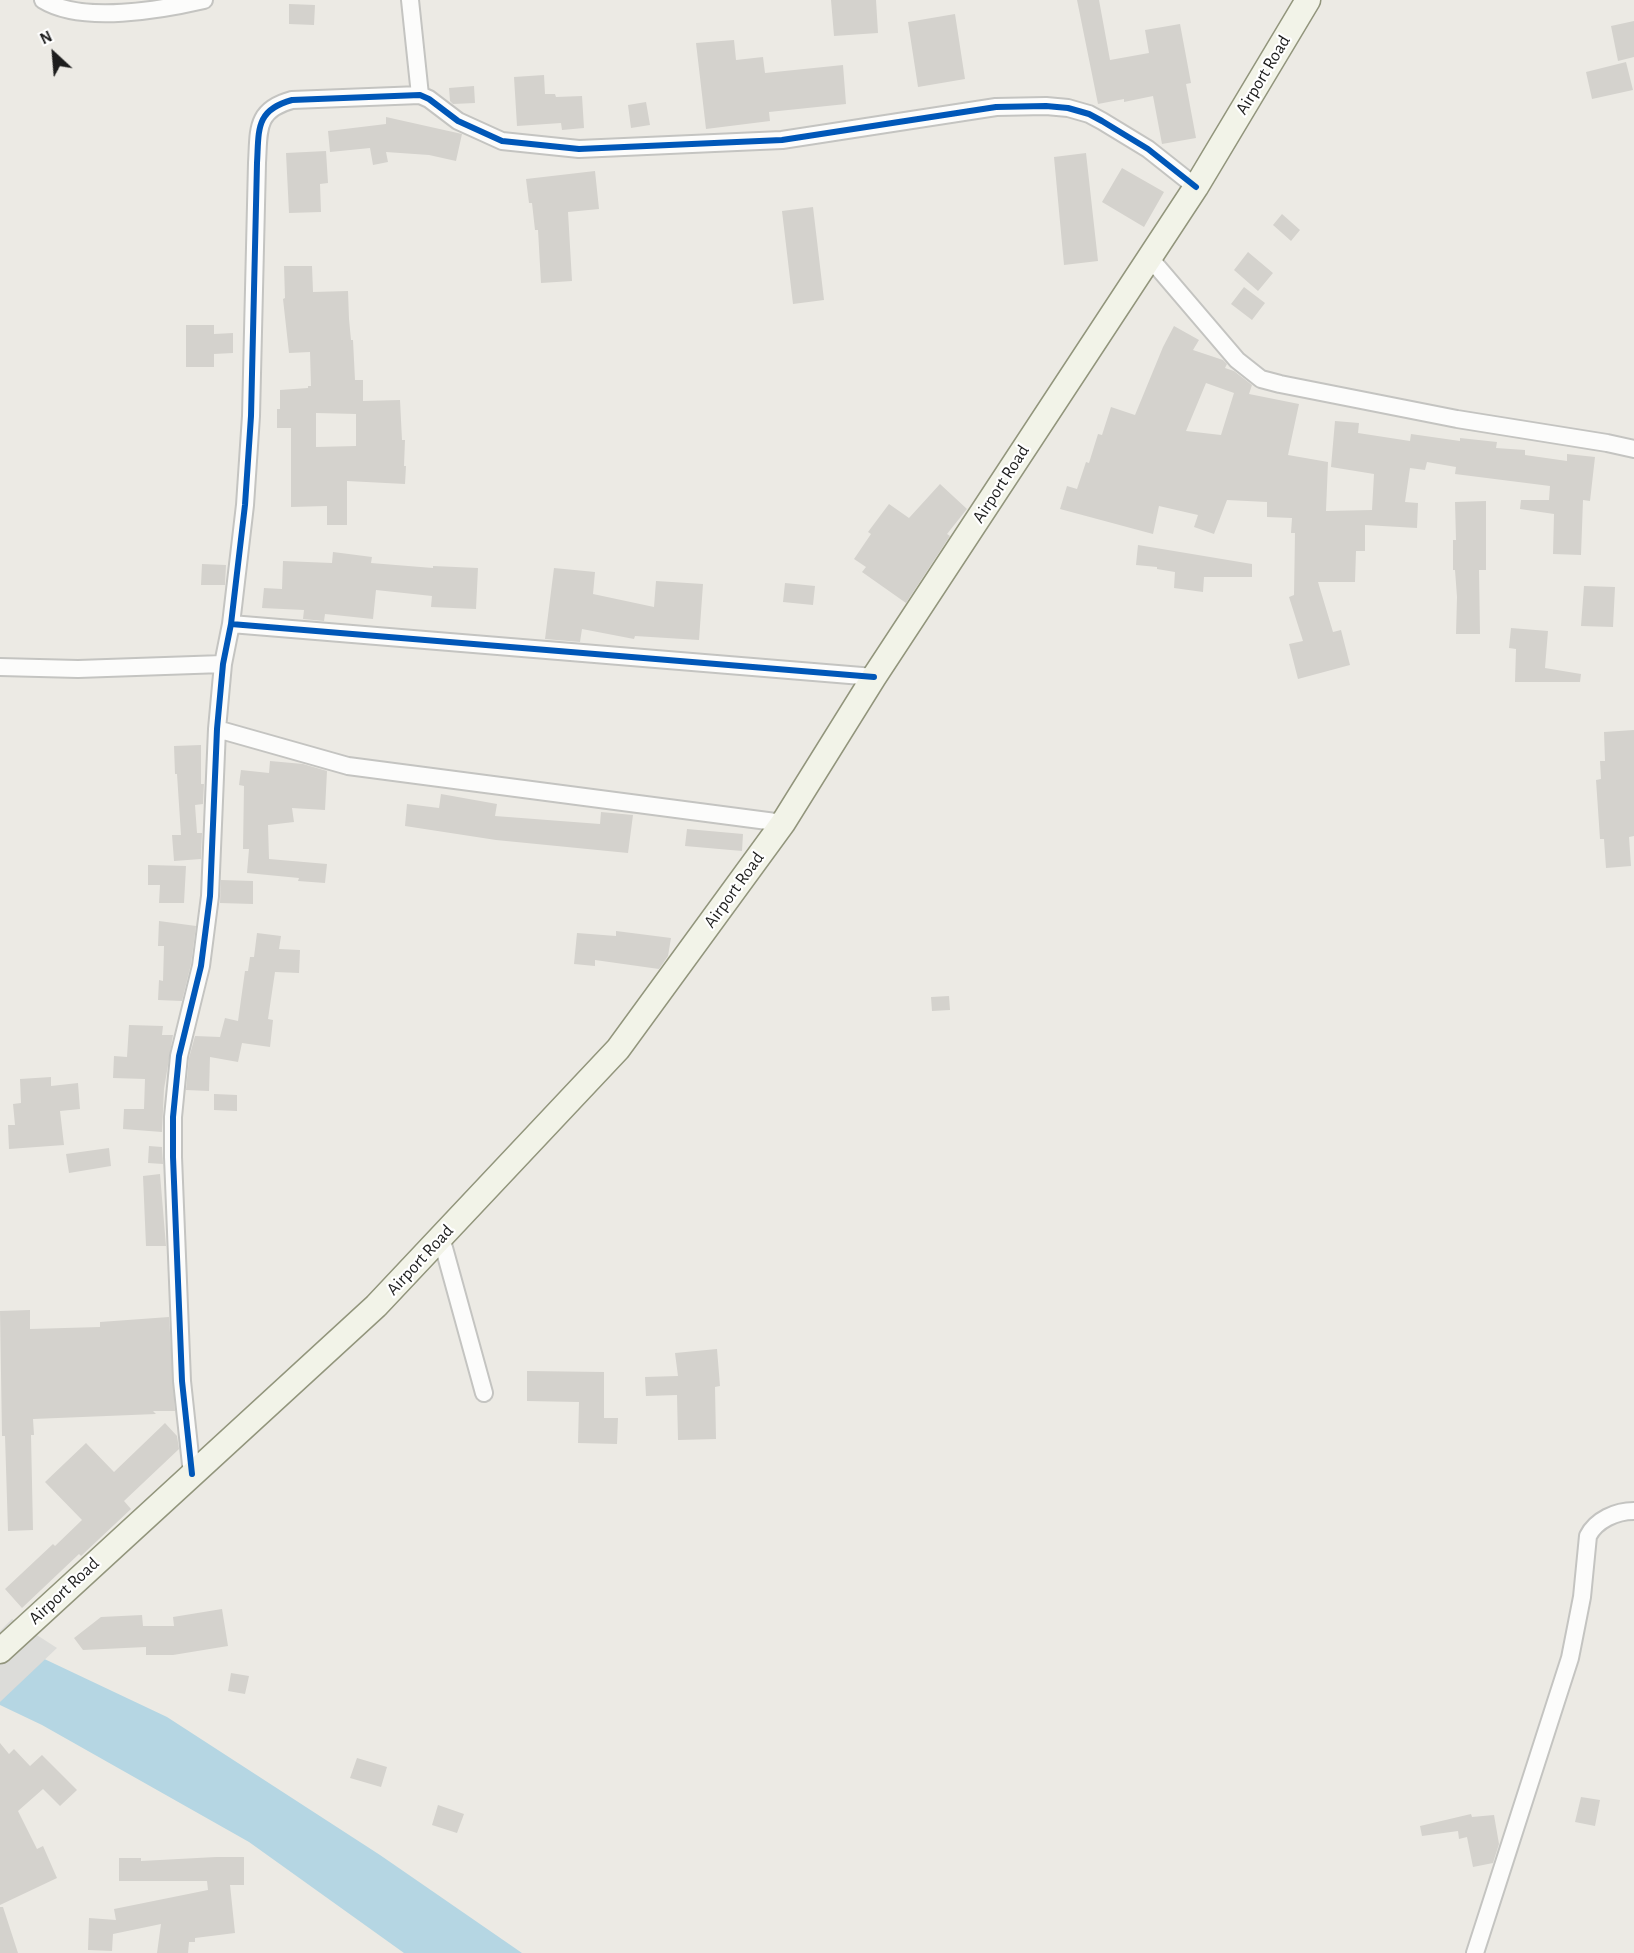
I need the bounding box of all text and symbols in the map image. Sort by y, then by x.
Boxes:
north arrow [24,24,84,84]
text: N [38,28,55,47]
street label: Airport Road [1231,31,1295,119]
street label: Airport Road [968,441,1034,527]
street label: Airport Road [699,848,769,932]
street label: Airport Road [382,1220,458,1300]
street label: Airport Road [24,1553,104,1629]

